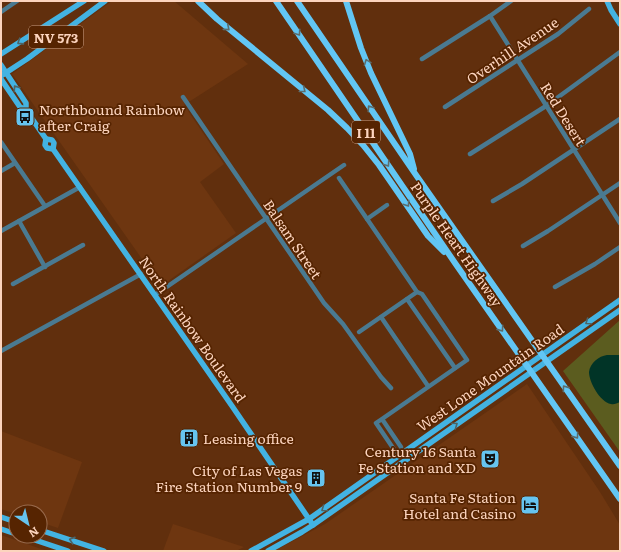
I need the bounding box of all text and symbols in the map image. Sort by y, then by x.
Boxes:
street label: Overhill Avenue [462,12,562,88]
one-way arrow [222,23,229,30]
road number: NV 573 [29,26,83,48]
one-way arrow [293,29,301,36]
one-way arrow [18,37,25,44]
one-way arrow [363,59,371,66]
street label: Red Desert [536,78,592,150]
one-way arrow [14,85,21,92]
one-way arrow [298,85,306,92]
place label: Northbound Rainbow after Craig [39,99,185,135]
one-way arrow [368,105,375,112]
bus stop icon: Northbound Rainbow after Craig [14,106,36,128]
road number: I 11 [352,121,380,143]
one-way arrow [383,159,390,166]
street label: Purple Heart Highway [406,178,508,311]
street label: Balsam Street [259,195,327,283]
one-way arrow [402,200,409,207]
street label: North Rainbow Boulevard [135,252,251,406]
one-way arrow [585,317,592,325]
street label: West Lone Mountain Road [412,318,568,435]
one-way arrow [496,325,504,332]
one-way arrow [562,385,570,392]
one-way arrow [451,422,458,430]
building icon: Leasing office [178,427,200,449]
place label: Leasing office [203,428,294,448]
one-way arrow [571,431,578,438]
place label: Century 16 Santa Fe Station and XD [358,441,476,477]
theatre icon: Century 16 Santa Fe Station and XD [479,448,501,470]
place label: City of Las Vegas Fire Station Number 9 [155,460,302,496]
building icon: City of Las Vegas Fire Station Number 9 [305,467,327,489]
place label: Santa Fe Station Hotel and Casino [403,487,516,523]
hotel icon: Santa Fe Station Hotel and Casino [519,494,541,516]
north arrow [8,504,48,544]
one-way arrow [321,504,328,511]
text: N [26,524,43,542]
one-way arrow [69,537,76,545]

